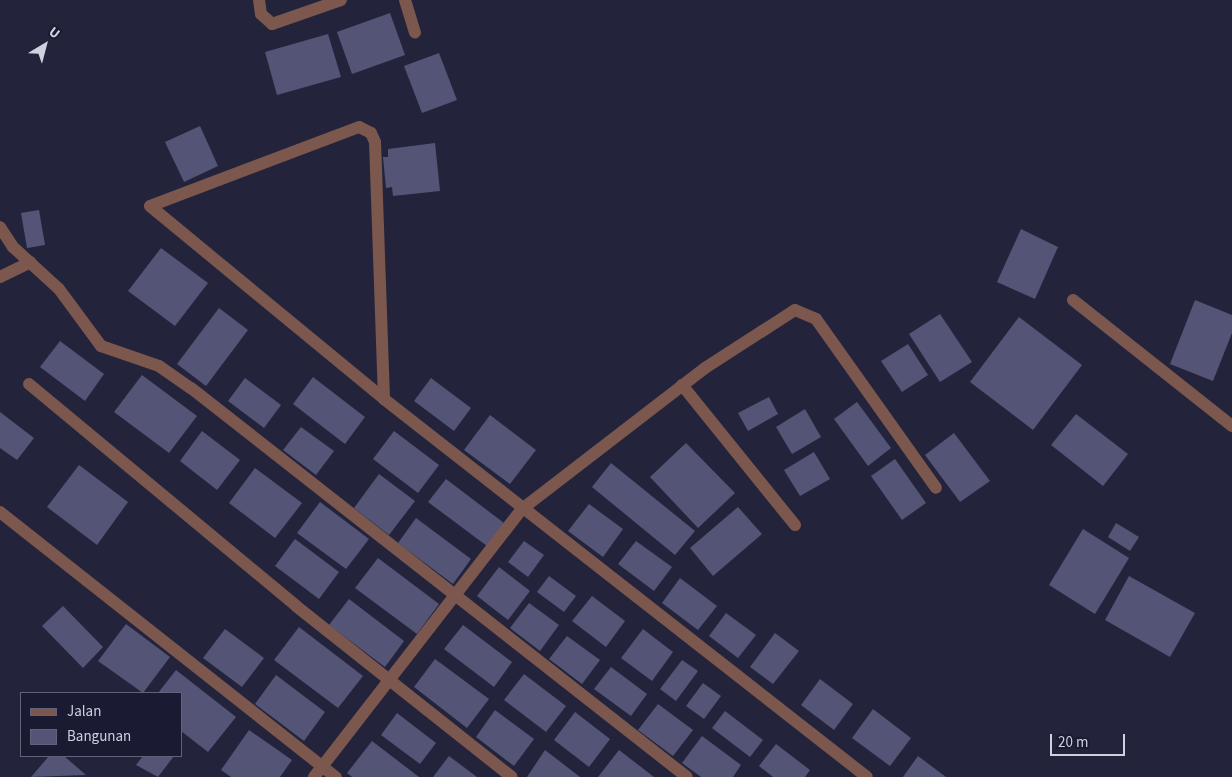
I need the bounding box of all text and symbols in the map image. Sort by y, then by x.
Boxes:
north arrow [20,20,70,70]
text: U [44,22,64,44]
legend [20,692,182,757]
text: Jalan [67,701,101,722]
scale bar [1052,724,1127,756]
text: Bangunan [67,726,131,747]
text: 20 m [1058,732,1088,753]

